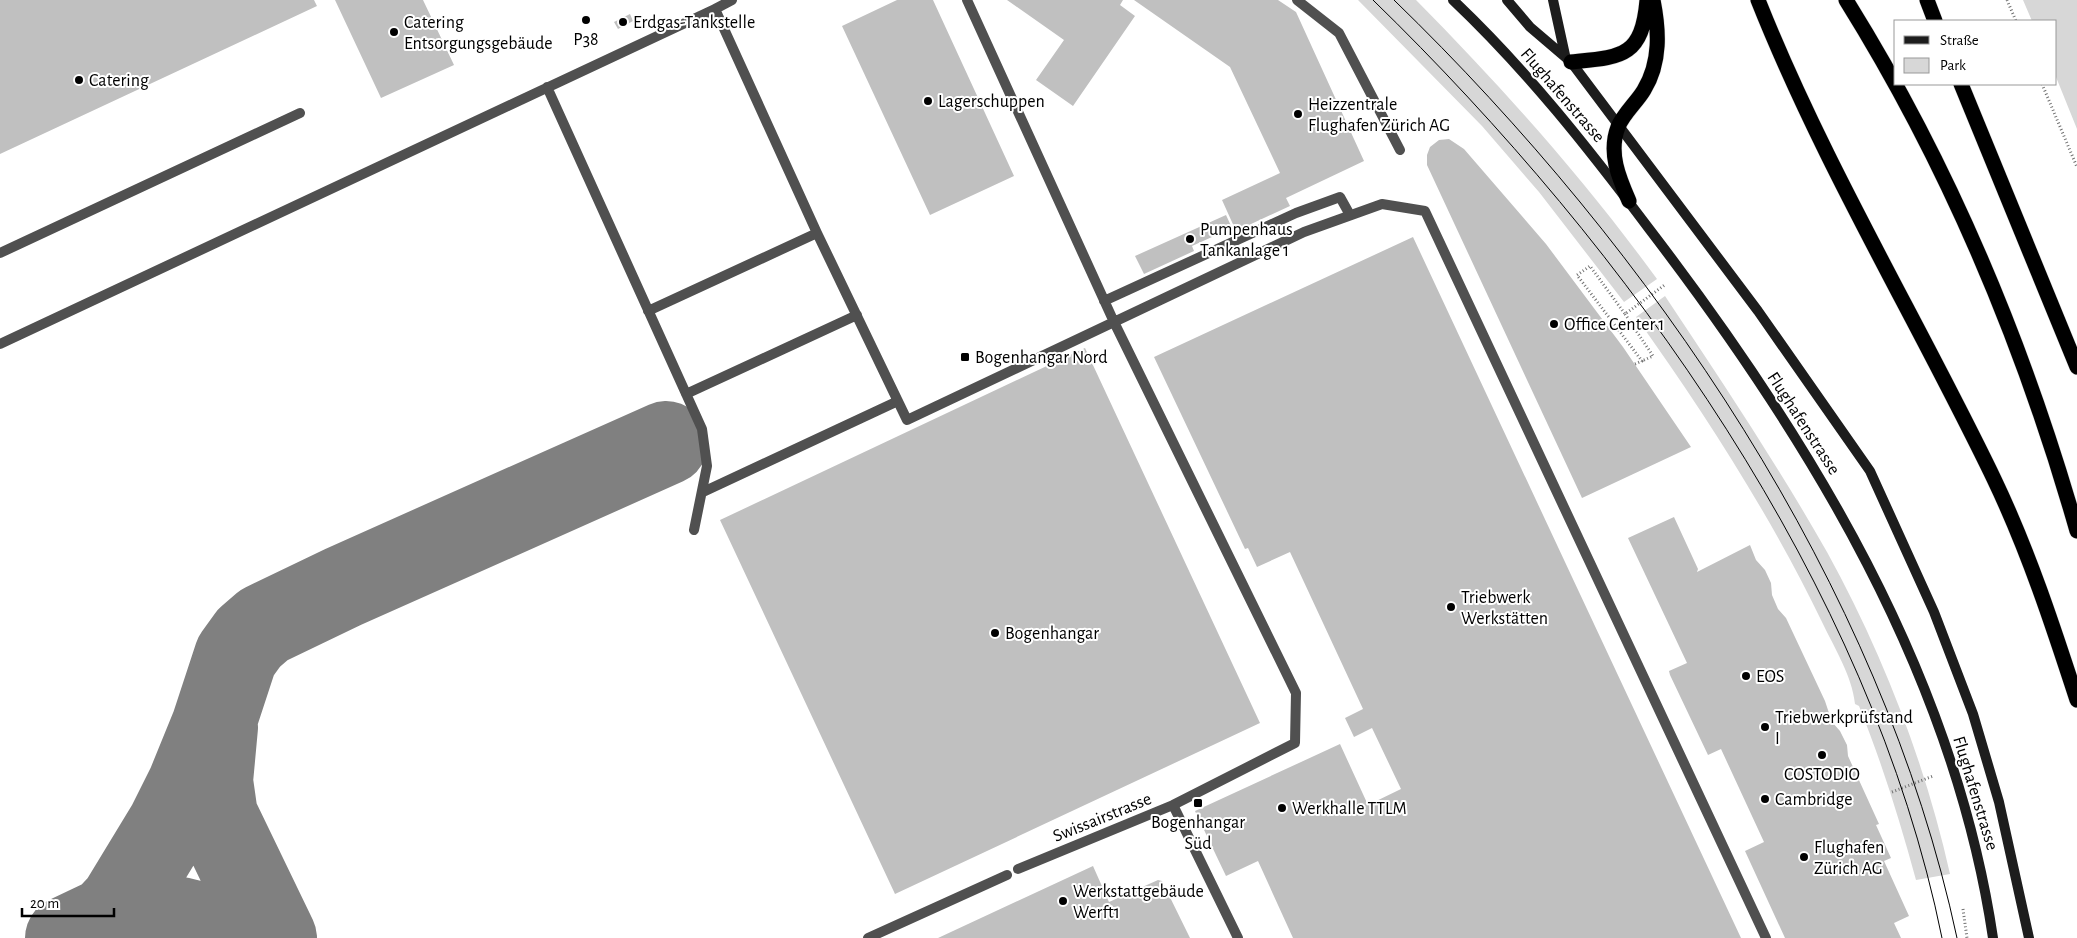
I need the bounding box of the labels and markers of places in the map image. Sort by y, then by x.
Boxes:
place label: Catering Entsorgungsgebäude [404,14,553,53]
marker: P38 [580,14,592,26]
place label: Erdgas-Tankstelle [633,14,755,32]
marker: Erdgas-Tankstelle [617,16,629,28]
marker: Catering Entsorgungsgebäude [388,26,400,38]
place label: P38 [573,31,599,49]
place label: Catering [89,72,149,90]
marker: Catering [73,74,85,86]
place label: Lagerschuppen [938,93,1045,111]
marker: Lagerschuppen [922,95,934,107]
place label: Heizzentrale Flughafen Zürich AG [1308,96,1450,135]
marker: Heizzentrale Flughafen Zürich AG [1292,108,1304,120]
place label: Pumpenhaus Tankanlage 1 [1200,221,1293,260]
marker: Pumpenhaus Tankanlage 1 [1184,233,1196,245]
place label: Office Center 1 [1564,316,1664,334]
marker: Office Center 1 [1548,318,1560,330]
place label: Bogenhangar Nord [975,349,1108,367]
marker: Bogenhangar Nord [959,351,971,363]
place label: Triebwerk Werkstätten [1461,589,1548,628]
marker: Triebwerk Werkstätten [1445,601,1457,613]
place label: Bogenhangar [1005,625,1099,643]
marker: Bogenhangar [989,627,1001,639]
place label: EOS [1756,668,1784,686]
marker: EOS [1740,670,1752,682]
place label: Triebwerkprüfstand I [1775,709,1913,748]
marker: Triebwerkprüfstand I [1759,721,1771,733]
marker: COSTODIO [1816,749,1828,761]
place label: COSTODIO [1784,766,1860,784]
place label: Cambridge [1775,791,1853,809]
marker: Cambridge [1759,793,1771,805]
marker: Bogenhangar Süd [1192,797,1204,809]
place label: Werkhalle TTLM [1292,800,1407,818]
marker: Werkhalle TTLM [1276,802,1288,814]
place label: Bogenhangar Süd [1151,814,1245,853]
place label: Flughafen Zürich AG [1814,839,1884,878]
marker: Flughafen Zürich AG [1798,851,1810,863]
place label: Werkstattgebäude Werft1 [1073,883,1204,922]
marker: Werkstattgebäude Werft1 [1057,895,1069,907]

